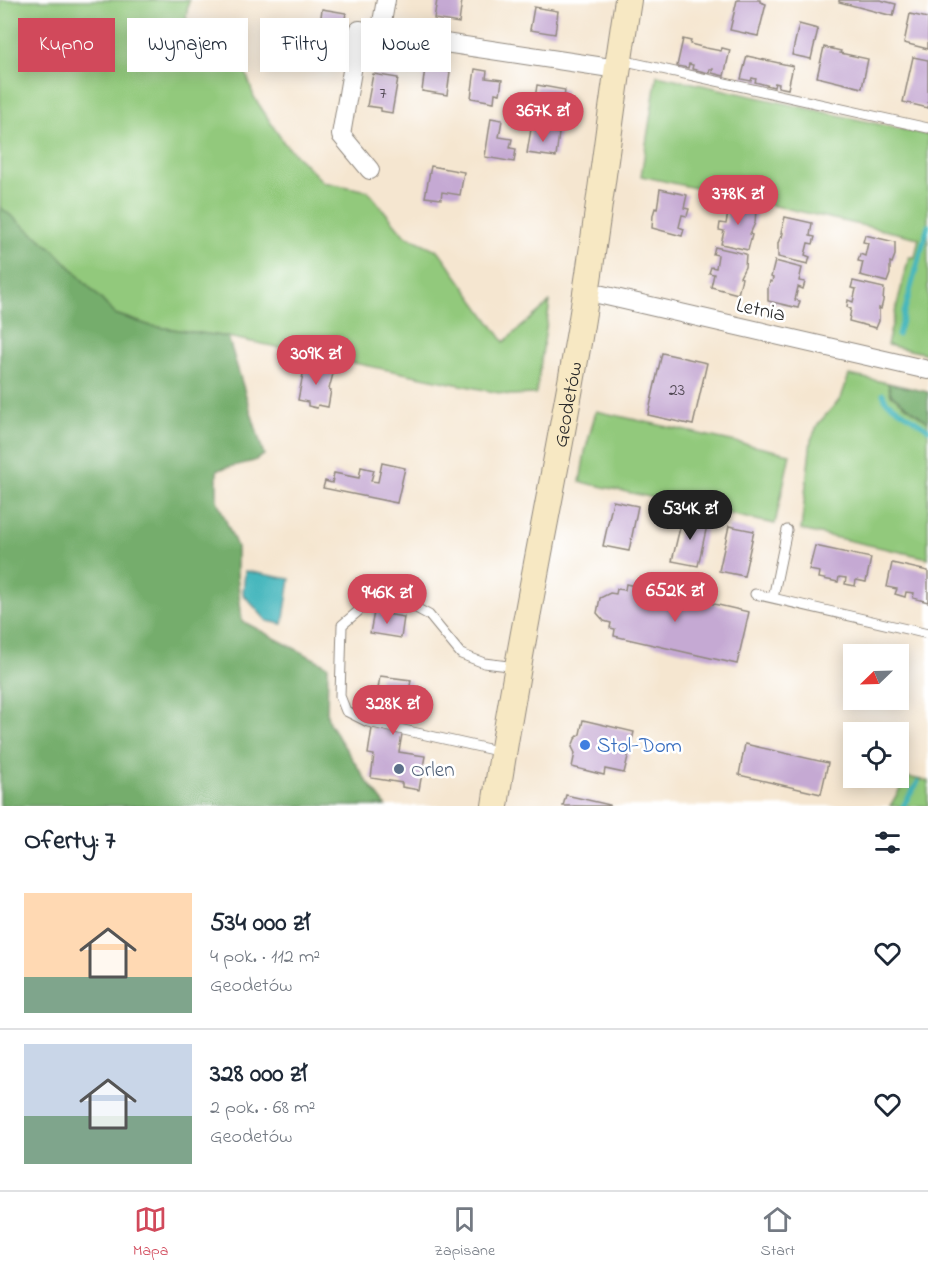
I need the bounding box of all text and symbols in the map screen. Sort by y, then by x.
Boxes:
chip: Kupno [18,18,115,72]
chip: Wynajem [127,18,248,72]
chip: Filtry [260,18,349,72]
chip: Nowe [361,18,451,72]
house number: 7 [379,81,387,107]
pin: 367K zł [488,92,598,143]
text: 367K zł [517,97,569,126]
pin: 378K zł [683,175,793,226]
text: 378K zł [712,180,764,209]
street label: Letnia [733,291,788,331]
pin: 309K zł [261,335,371,386]
text: 309K zł [291,340,341,369]
street label: Geodetów [546,360,591,450]
house number: 23 [669,378,685,404]
pin: 534K zł [635,490,745,541]
text: 534K zł [662,495,718,524]
pin: 652K zł [620,572,730,623]
pin: 946K zł [332,574,442,625]
text: 652K zł [646,577,704,606]
text: 946K zł [362,579,412,608]
north arrow [843,644,909,710]
map controls [843,644,909,788]
pin: 328K zł [338,685,448,736]
text: 328K zł [366,690,420,719]
button: locate [843,722,909,788]
place label: Stol-Dom [597,732,682,762]
marker: Stol-Dom [578,738,592,752]
place label: Orlen [411,756,455,786]
marker: Orlen [392,762,406,776]
text: Oferty: 7 [24,823,115,861]
icon: filters [871,826,904,859]
text: 534 000 zł [210,905,310,943]
icon: home [72,917,144,989]
icon: heart [871,937,904,970]
text: 4 pok. · 112 m² [210,943,320,972]
text: Geodetów [210,972,292,1001]
text: 328 000 zł [210,1056,307,1094]
icon: home [72,1068,144,1140]
icon: heart [871,1088,904,1121]
text: 2 pok. · 68 m² [210,1094,315,1123]
text: Geodetów [210,1123,292,1152]
tab: Mapa [133,1203,168,1263]
tab: Zapisane [434,1203,495,1263]
tab: Start [761,1203,795,1263]

